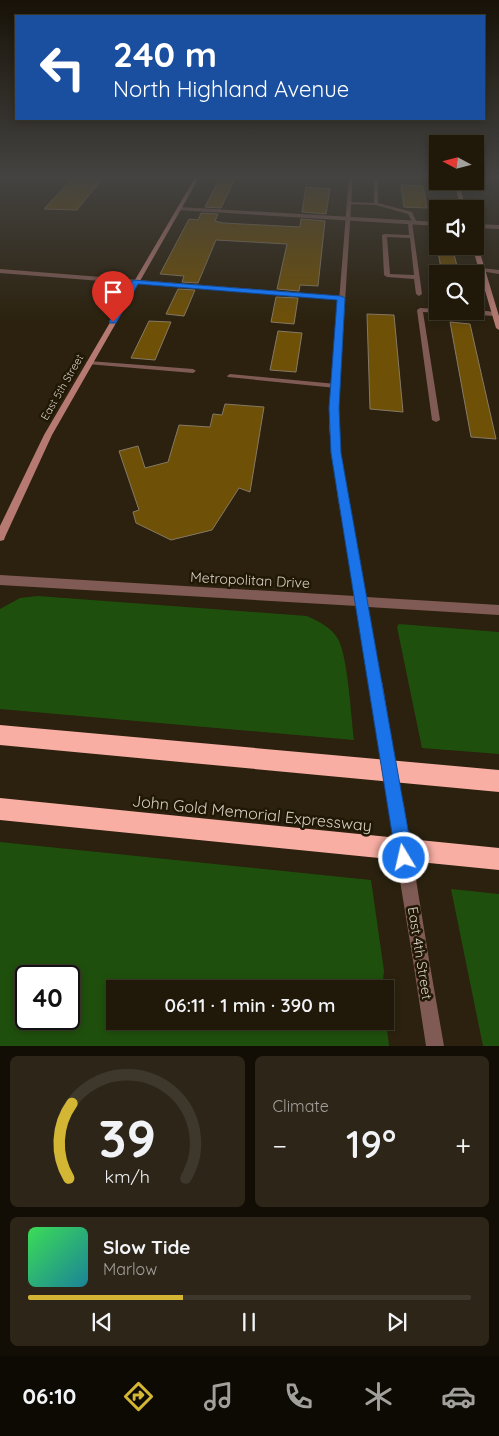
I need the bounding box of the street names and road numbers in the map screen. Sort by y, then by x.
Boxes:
street label: East 5th Street [37,351,87,422]
street label: Metropolitan Drive [190,568,310,592]
street label: John Gold Memorial Expressway [131,790,373,836]
street label: East 4th Street [404,905,436,1001]

